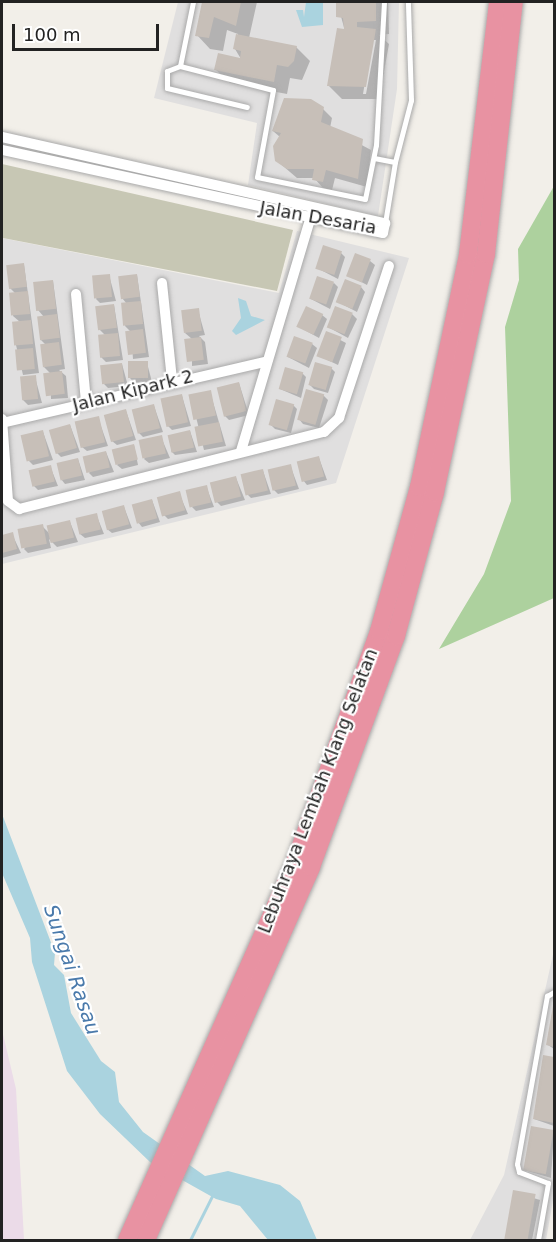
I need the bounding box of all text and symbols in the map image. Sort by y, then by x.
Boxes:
scale bar [15,12,162,50]
text: 100 m [23,24,81,45]
street label: Jalan Desaria [258,197,378,239]
street label: Jalan Kipark 2 [70,366,196,416]
street label: Lebuhraya Lembah Klang Selatan [254,646,382,936]
water label: Sungai Rasau [38,902,106,1038]

